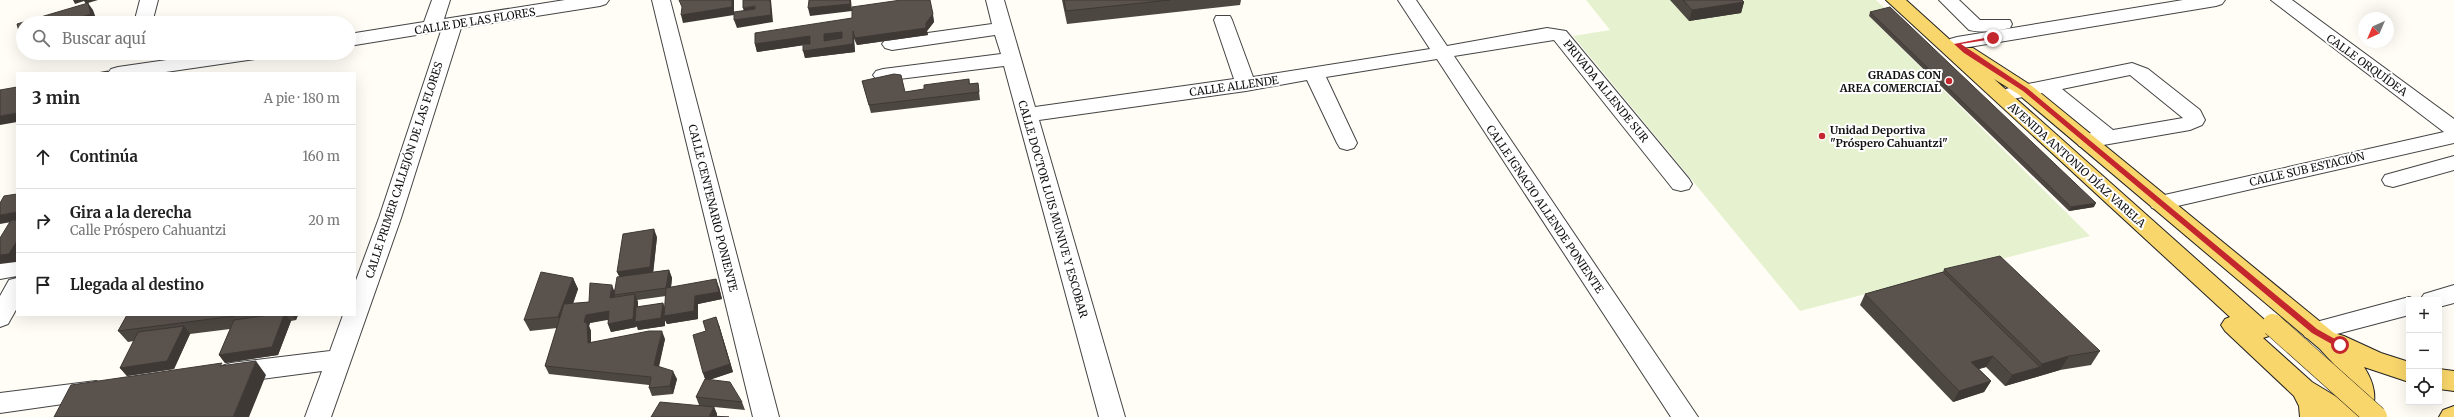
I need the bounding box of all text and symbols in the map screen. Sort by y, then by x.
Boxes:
street label: CALLE DE LAS FLORES [414,4,537,37]
north arrow [2358,12,2394,48]
search box [16,16,356,60]
icon: search [30,27,52,49]
text: Buscar aquí [62,29,146,48]
route end [1984,29,2002,47]
street label: CALLE ORQUÍDEA [2324,31,2410,99]
street label: PRIVADA ALLENDE SUR [1560,37,1652,145]
street label: CALLE PRIMER CALLEJÓN DE LAS FLORES [362,60,446,280]
place label: GRADAS CON AREA COMERCIAL [1839,68,1941,95]
street label: CALLE ALLENDE [1189,73,1279,99]
marker: GRADAS CON AREA COMERCIAL [1944,76,1954,86]
text: 3 min [32,87,80,109]
text: A pie · 180 m [264,90,340,107]
street label: CALLE DOCTOR LUIS MUNIVE Y ESCOBAR [1015,99,1091,320]
street label: AVENIDA ANTONIO DÍAZ VARELA [2005,99,2149,231]
street label: CALLE IGNACIO ALLENDE PONIENTE [1483,122,1607,296]
street label: CALLE CENTENARIO PONIENTE [685,123,741,293]
place label: Unidad Deportiva "Próspero Cahuantzi" [1830,123,1948,150]
marker: Unidad Deportiva "Próspero Cahuantzi" [1817,131,1827,141]
icon: ahead [32,146,54,168]
text: Continúa [70,147,138,166]
text: 160 m [302,148,340,165]
street label: CALLE SUB ESTACIÓN [2248,149,2367,189]
text: Gira a la derecha [70,203,192,222]
icon: right [32,210,54,232]
text: 20 m [308,212,340,229]
text: Calle Próspero Cahuantzi [70,222,226,239]
icon: arrive [32,274,54,296]
text: Llegada al destino [70,275,204,294]
map controls [2406,297,2442,405]
button: + [2406,297,2442,333]
button: − [2406,333,2442,369]
route start [2331,336,2349,354]
button: locate [2406,369,2442,405]

